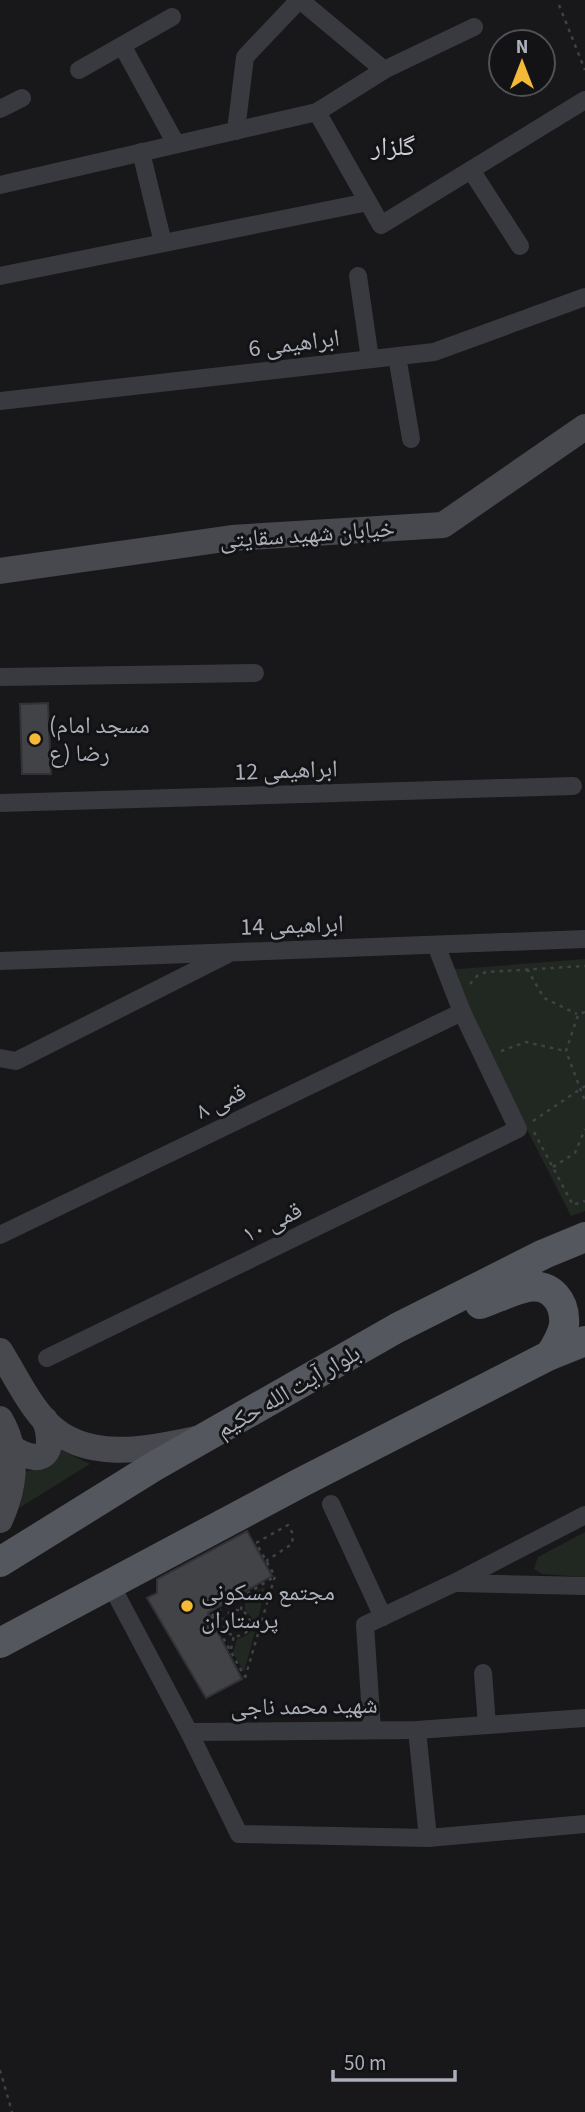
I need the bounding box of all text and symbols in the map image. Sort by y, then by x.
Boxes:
north arrow [487,28,557,98]
text: N [516,34,528,61]
district label: گلزار [370,128,415,165]
street label: ابراهیمی 6 [246,321,342,366]
street label: خیابان شهید سقایتی [218,511,396,558]
place label: (مسجد امام رضا (ع [49,708,150,771]
marker: (مسجد امام رضا (ع [27,731,43,747]
street label: ابراهیمی 12 [234,751,338,790]
street label: ابراهیمی 14 [240,906,344,945]
street label: قمی ۸ [190,1074,252,1129]
street label: قمی ۱۰ [236,1193,308,1252]
street label: بلوار آیت الله حکیم [209,1336,367,1447]
place label: مجتمع مسکونی پرستاران [201,1575,335,1638]
marker: مجتمع مسکونی پرستاران [179,1598,195,1614]
street label: شهید محمد ناجی [230,1688,378,1725]
scale bar [333,2038,456,2082]
text: 50 m [344,2048,386,2078]

